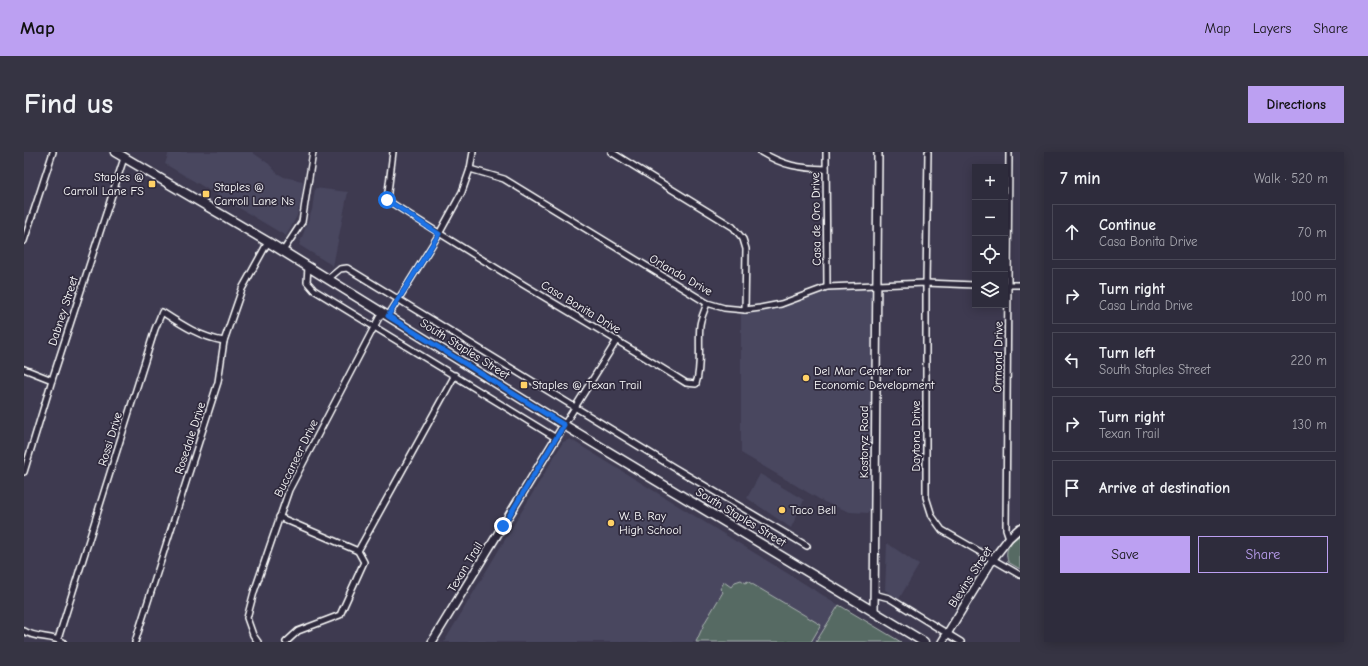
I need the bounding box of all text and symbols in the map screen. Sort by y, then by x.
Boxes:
text: Map [20,17,55,39]
text: Map [1204,20,1231,37]
text: Layers [1253,20,1291,37]
text: Share [1313,20,1348,37]
button: Directions [1248,86,1344,123]
text: Find us [24,88,113,120]
map controls [972,164,1008,308]
button: + [972,164,1008,200]
text: 7 min [1060,169,1101,188]
place label: Staples @ Carroll Lane FS [63,170,144,198]
text: Walk · 520 m [1254,171,1328,186]
street label: Casa de Oro Drive [808,172,824,266]
marker: Staples @ Carroll Lane FS [147,179,157,189]
place label: Staples @ Carroll Lane Ns [214,180,294,208]
marker: Staples @ Carroll Lane Ns [201,189,211,199]
route start [378,191,396,209]
button: − [972,200,1008,236]
text: Continue [1099,216,1156,234]
icon: ahead [1061,221,1083,243]
text: 70 m [1298,225,1327,240]
text: Casa Bonita Drive [1099,234,1198,249]
button: locate [972,236,1008,272]
street label: Orlando Drive [647,251,715,299]
button: layers [972,272,1008,308]
street label: Dabney Street [45,274,81,348]
street label: Casa Bonita Drive [538,278,624,336]
text: Turn right [1099,280,1165,298]
icon: right [1061,285,1083,307]
text: 100 m [1291,289,1327,304]
text: Casa Linda Drive [1099,298,1193,313]
street label: South Staples Street [418,316,513,383]
street label: Ormond Drive [990,321,1006,393]
text: Turn left [1099,344,1155,362]
icon: left [1061,349,1083,371]
text: 220 m [1290,353,1327,368]
text: South Staples Street [1099,362,1211,377]
place label: Del Mar Center for Economic Development [814,364,935,392]
marker: Del Mar Center for Economic Development [801,373,811,383]
place label: Staples @ Texan Trail [532,378,642,392]
marker: Staples @ Texan Trail [519,380,529,390]
street label: Rosedale Drive [172,400,208,476]
street label: Daytona Drive [909,400,923,472]
street label: Kostoryz Road [857,406,871,478]
text: Turn right [1099,408,1165,426]
street label: Rossi Drive [95,410,125,468]
icon: right [1061,413,1083,435]
street label: Buccaneer Drive [271,417,321,499]
text: 130 m [1292,417,1327,432]
text: Texan Trail [1099,426,1160,441]
icon: arrive [1061,477,1083,499]
text: Arrive at destination [1099,479,1230,497]
street label: South Staples Street [693,484,789,550]
place label: Taco Bell [790,503,836,517]
marker: Taco Bell [777,505,787,515]
place label: W. B. Ray High School [619,509,681,537]
route end [494,517,512,535]
marker: W. B. Ray High School [606,518,616,528]
button: Save [1060,536,1190,573]
button: Share [1198,536,1328,573]
street label: Texan Trail [445,539,485,595]
street label: Blevins Street [945,544,995,610]

